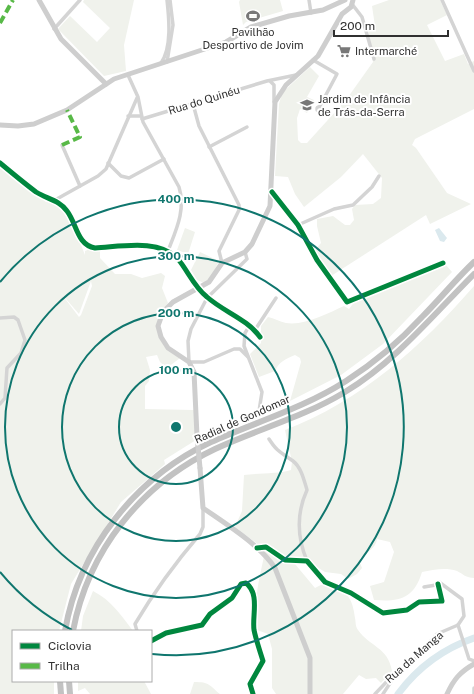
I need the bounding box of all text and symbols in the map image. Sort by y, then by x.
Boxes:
sports icon: Pavilhão Desportivo de Jovim [245,8,261,24]
scale bar [334,12,448,38]
text: 200 m [340,19,375,33]
place label: Pavilhão Desportivo de Jovim [202,26,304,51]
supermarket icon: Intermarché [336,43,352,59]
place label: Intermarché [355,45,417,57]
street label: Rua do Quinéu [167,83,241,117]
place label: Jardim de Infância de Trás-da-Serra [318,93,410,118]
school or university icon: Jardim de Infância de Trás-da-Serra [299,97,315,113]
text: 400 m [158,192,195,206]
text: 300 m [158,249,195,263]
text: 200 m [158,306,194,320]
text: 100 m [159,363,193,377]
street label: Radial de Gondomar [192,392,292,446]
centre of rings [169,420,183,434]
street label: Rua da Manga [383,629,445,685]
legend [12,630,152,682]
text: Ciclovia [48,639,91,653]
text: Trilha [48,659,80,673]

